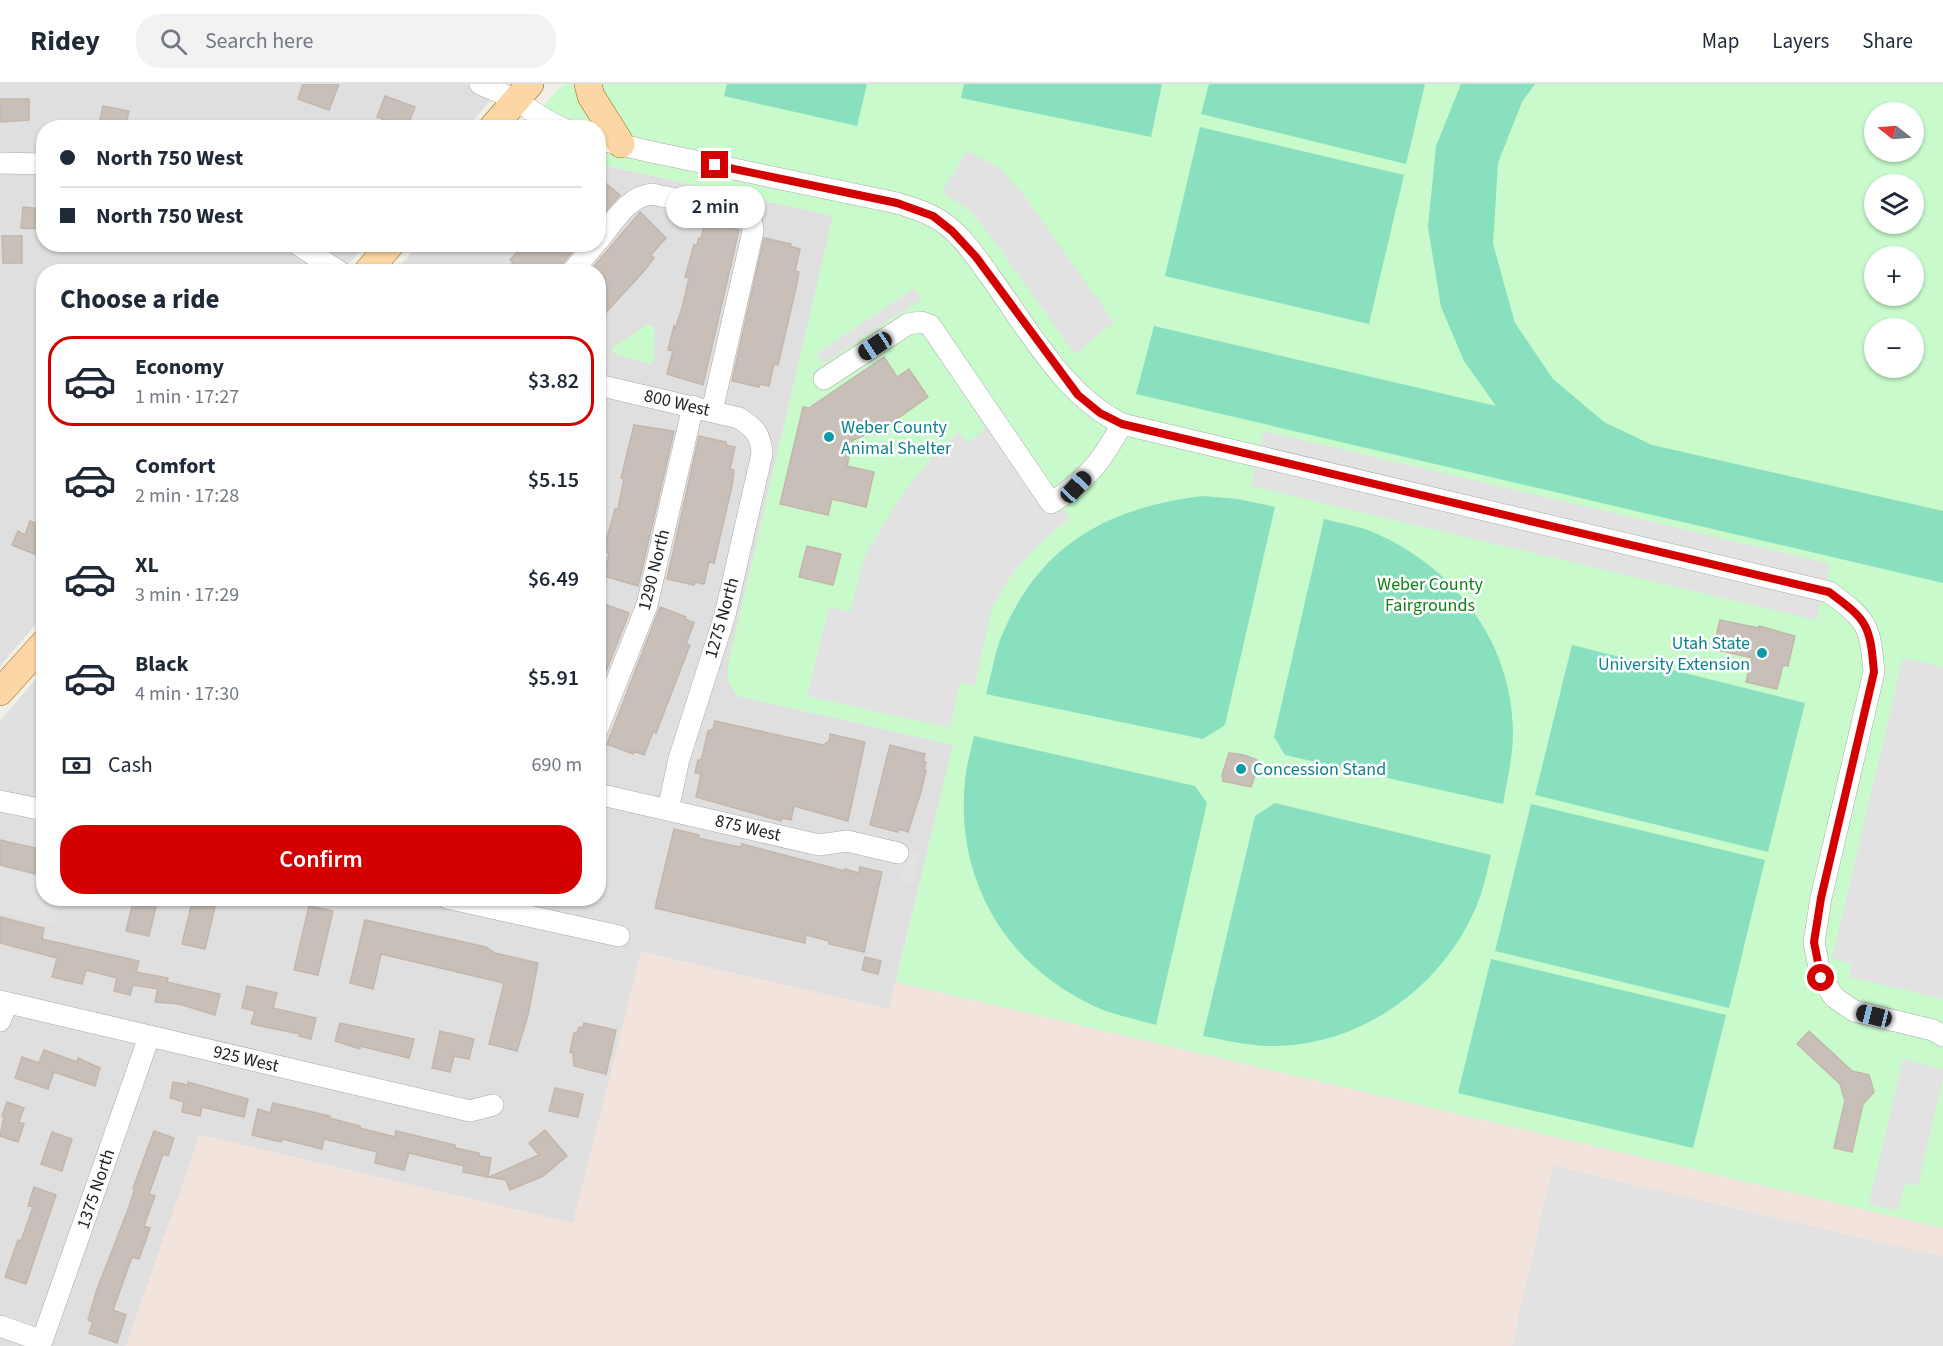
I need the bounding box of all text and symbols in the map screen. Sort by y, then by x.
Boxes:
search box [136,14,556,68]
text: Ridey [30,21,100,61]
icon: search [157,25,190,58]
text: Search here [205,25,313,57]
text: Map [1702,26,1739,56]
text: Layers [1772,26,1829,56]
text: Share [1862,26,1913,56]
north arrow [1864,102,1924,162]
map controls [1864,102,1924,378]
text: North 750 West [96,142,243,174]
route end [701,151,728,178]
button: layers [1864,174,1924,234]
callout: 2 min [666,186,764,228]
text: 2 min [692,193,739,221]
text: North 750 West [96,200,243,232]
button: + [1864,246,1924,306]
text: Choose a ride [60,280,220,319]
button: − [1864,318,1924,378]
car [855,329,895,363]
text: Economy [135,351,224,383]
icon: car [63,354,117,408]
text: $3.82 [528,365,579,397]
text: 1 min · 17:27 [135,383,239,411]
street label: 800 West [642,383,712,423]
place label: Weber County Animal Shelter [841,415,952,461]
marker: Weber County Animal Shelter [822,430,836,444]
text: Comfort [135,450,216,482]
icon: car [63,453,117,507]
text: $5.15 [528,464,579,496]
car [1057,468,1095,506]
text: 2 min · 17:28 [135,482,239,510]
street label: 1290 North [632,527,676,613]
text: XL [135,549,159,581]
icon: car [63,552,117,606]
text: $6.49 [528,563,579,595]
park label: Weber County Fairgrounds [1377,572,1484,618]
street label: 1275 North [699,575,745,661]
text: 3 min · 17:29 [135,581,239,609]
place label: Utah State University Extension [1598,631,1750,677]
marker: Utah State University Extension [1755,646,1769,660]
text: Black [135,648,189,680]
icon: car [63,651,117,705]
text: $5.91 [528,662,579,694]
text: 4 min · 17:30 [135,680,239,708]
icon: cash [60,749,93,782]
text: Cash [108,749,153,781]
text: 690 m [532,751,582,779]
place label: Concession Stand [1253,757,1386,782]
marker: Concession Stand [1234,762,1248,776]
street label: 875 West [713,808,783,848]
button: Confirm [60,825,582,894]
route start [1807,964,1834,991]
car [1854,1003,1894,1029]
street label: 925 West [211,1039,281,1079]
street label: 1375 North [71,1146,121,1232]

